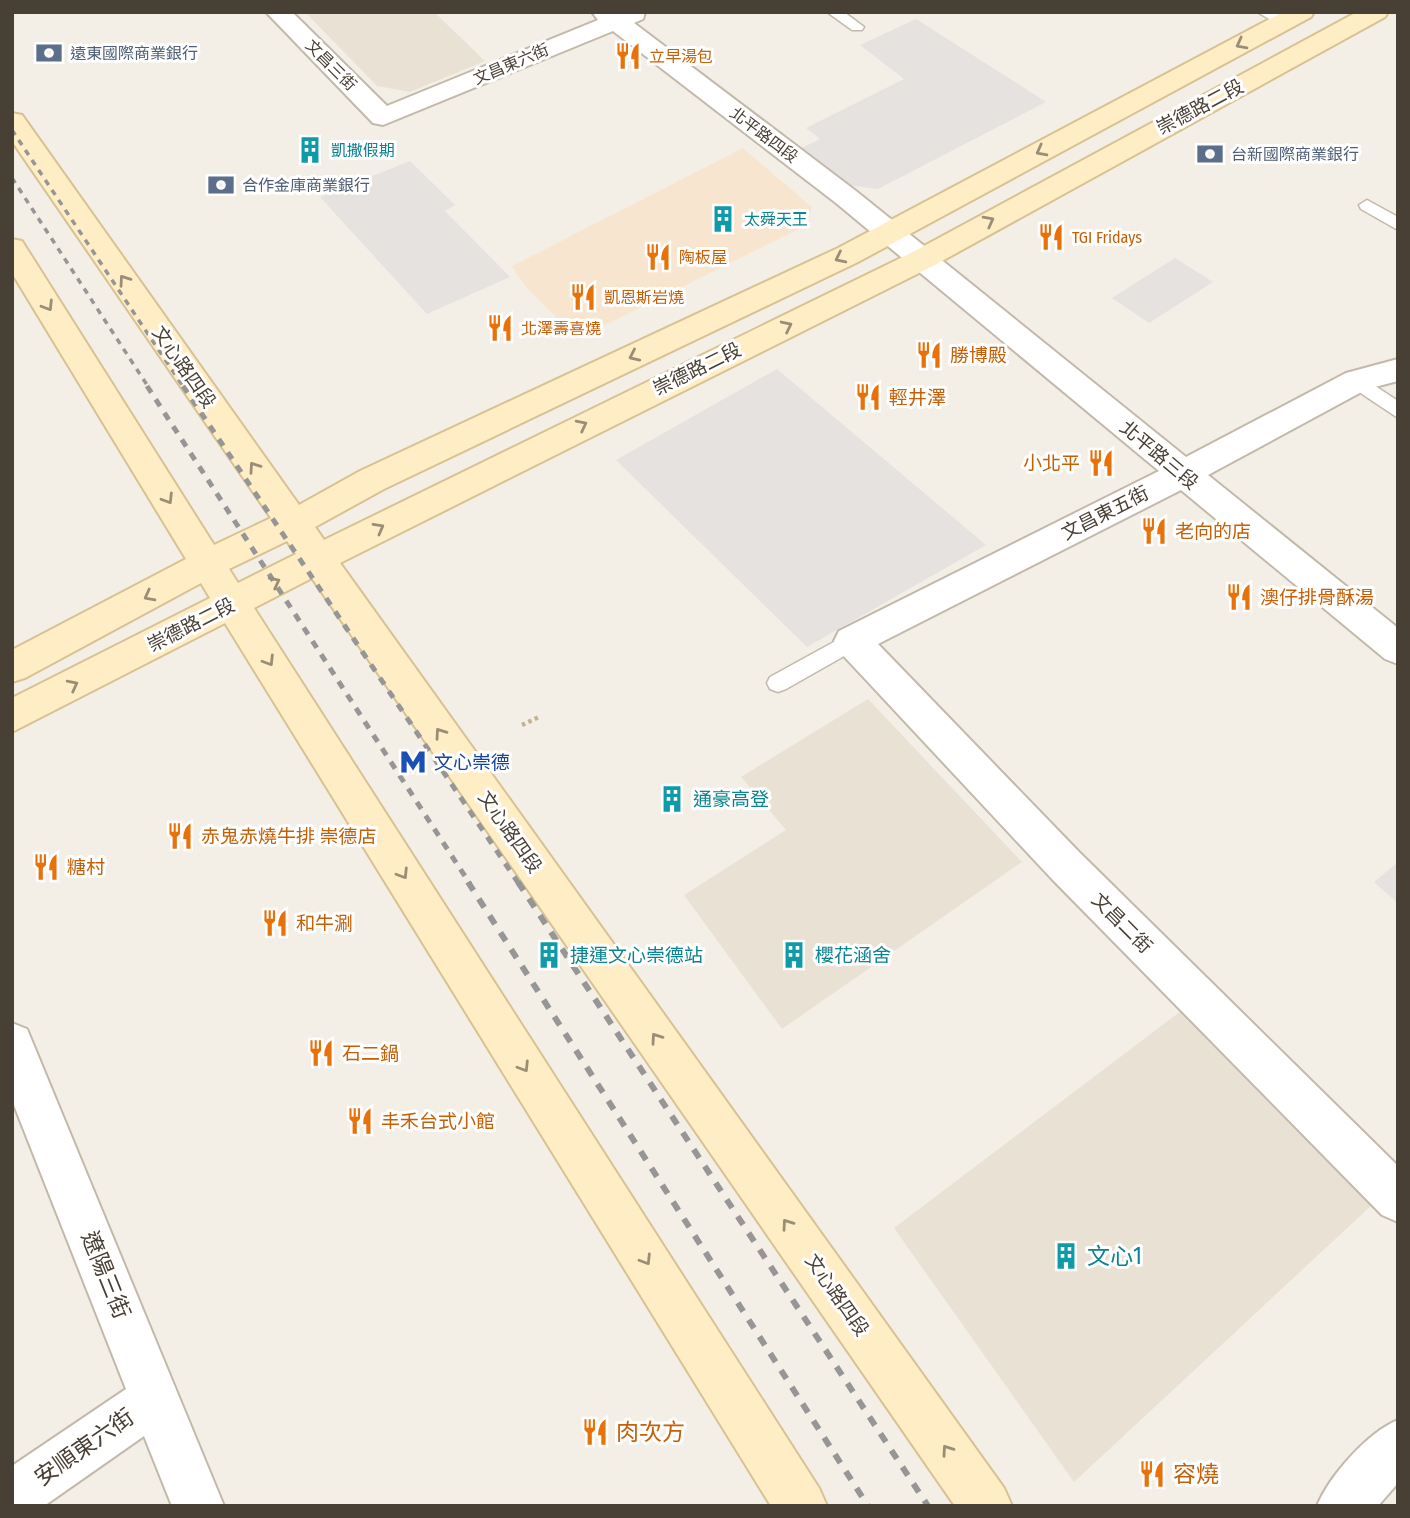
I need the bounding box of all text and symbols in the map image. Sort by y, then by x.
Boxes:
street label: 文昌三街 [302,36,360,94]
one-way arrow [1236,36,1249,49]
bank icon: 遠東國際商業銀行 [34,38,64,68]
street label: 文昌東六街 [470,40,552,88]
restaurant icon: 立早湯包 [613,41,643,71]
place label: 遠東國際商業銀行 [70,44,198,63]
place label: 立早湯包 [649,47,713,66]
street label: 崇德路二段 [1153,75,1247,139]
street label: 北平路四段 [726,103,802,167]
building icon: 凱撒假期 [295,135,325,165]
bank icon: 台新國際商業銀行 [1195,139,1225,169]
place label: 凱撒假期 [331,141,395,160]
one-way arrow [1035,143,1048,157]
place label: 台新國際商業銀行 [1231,145,1359,164]
bank icon: 合作金庫商業銀行 [206,170,236,200]
place label: 合作金庫商業銀行 [242,176,370,195]
building icon: 太舜天王 [708,204,738,234]
place label: 太舜天王 [744,210,808,229]
one-way arrow [981,216,994,229]
restaurant icon: TGI Fridays [1036,222,1066,252]
place label: TGI Fridays [1072,228,1142,247]
restaurant icon: 陶板屋 [643,242,673,272]
place label: 陶板屋 [679,248,727,267]
one-way arrow [835,250,847,264]
one-way arrow [120,275,132,288]
restaurant icon: 凱恩斯岩燒 [568,282,598,312]
place label: 凱恩斯岩燒 [604,288,684,307]
one-way arrow [40,299,53,312]
restaurant icon: 北澤壽喜燒 [485,313,515,343]
place label: 北澤壽喜燒 [521,319,601,338]
one-way arrow [780,320,792,334]
street label: 文心路四段 [147,321,221,413]
street label: 崇德路二段 [649,338,745,400]
restaurant icon: 勝博殿 [914,340,944,370]
place label: 勝博殿 [950,344,1007,367]
one-way arrow [629,348,641,362]
restaurant icon: 輕井澤 [853,382,883,412]
place label: 輕井澤 [889,386,946,409]
street label: 北平路三段 [1115,416,1203,494]
one-way arrow [575,420,587,434]
restaurant icon: 小北平 [1086,448,1116,478]
place label: 小北平 [1023,452,1080,475]
one-way arrow [250,462,262,475]
street label: 文昌東五街 [1057,481,1153,545]
one-way arrow [160,492,173,505]
restaurant icon: 老向的店 [1139,516,1169,546]
place label: 老向的店 [1175,520,1251,543]
one-way arrow [372,523,384,536]
one-way arrow [268,576,281,590]
restaurant icon: 澳仔排骨酥湯 [1224,582,1254,612]
place label: 澳仔排骨酥湯 [1260,586,1374,609]
one-way arrow [144,587,156,601]
street label: 崇德路二段 [143,593,239,657]
one-way arrow [260,654,273,667]
one-way arrow [66,680,78,694]
one-way arrow [436,728,448,741]
metro station icon: 文心崇德 [398,747,428,777]
place label: 文心崇德 [434,751,510,774]
building icon: 通豪高登 [657,784,687,814]
street label: 文心路四段 [473,786,547,878]
place label: 通豪高登 [693,788,769,811]
restaurant icon: 赤鬼赤燒牛排 崇德店 [165,821,195,851]
place label: 赤鬼赤燒牛排 崇德店 [201,825,376,848]
restaurant icon: 糖村 [31,852,61,882]
place label: 糖村 [67,856,105,879]
one-way arrow [395,867,408,880]
street label: 文昌二街 [1087,888,1157,958]
restaurant icon: 和牛涮 [260,908,290,938]
place label: 和牛涮 [296,912,353,935]
building icon: 捷運文心崇德站 [534,940,564,970]
building icon: 櫻花涵舍 [779,940,809,970]
place label: 捷運文心崇德站 [570,944,703,967]
place label: 櫻花涵舍 [815,944,891,967]
one-way arrow [652,1033,664,1046]
restaurant icon: 石二鍋 [306,1038,336,1068]
place label: 石二鍋 [342,1042,399,1065]
one-way arrow [516,1059,529,1072]
restaurant icon: 丰禾台式小館 [345,1106,375,1136]
place label: 丰禾台式小館 [381,1110,495,1133]
one-way arrow [783,1219,795,1232]
street label: 遼陽三街 [76,1227,136,1323]
building icon: 文心1 [1051,1241,1081,1271]
place label: 文心1 [1087,1242,1142,1270]
street label: 文心路四段 [800,1249,874,1341]
one-way arrow [637,1252,650,1265]
street label: 安順東六街 [29,1403,139,1491]
restaurant icon: 肉次方 [580,1417,610,1447]
place label: 肉次方 [616,1418,685,1446]
one-way arrow [943,1445,955,1458]
restaurant icon: 容燒 [1137,1459,1167,1489]
place label: 容燒 [1173,1460,1219,1488]

